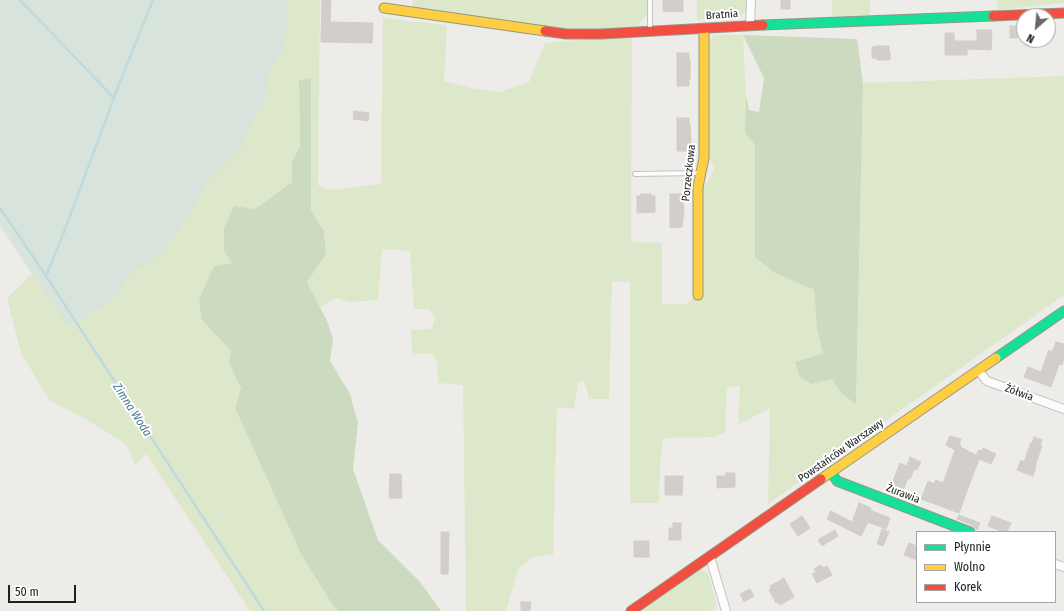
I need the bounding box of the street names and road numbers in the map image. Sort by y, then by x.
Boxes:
street label: Bratnia [705,7,739,23]
street label: Porzeczkowa [679,144,699,202]
street label: Żółwia [1003,382,1035,404]
street label: Powstańców Warszawy [796,417,886,485]
street label: Żurawia [884,482,922,506]

